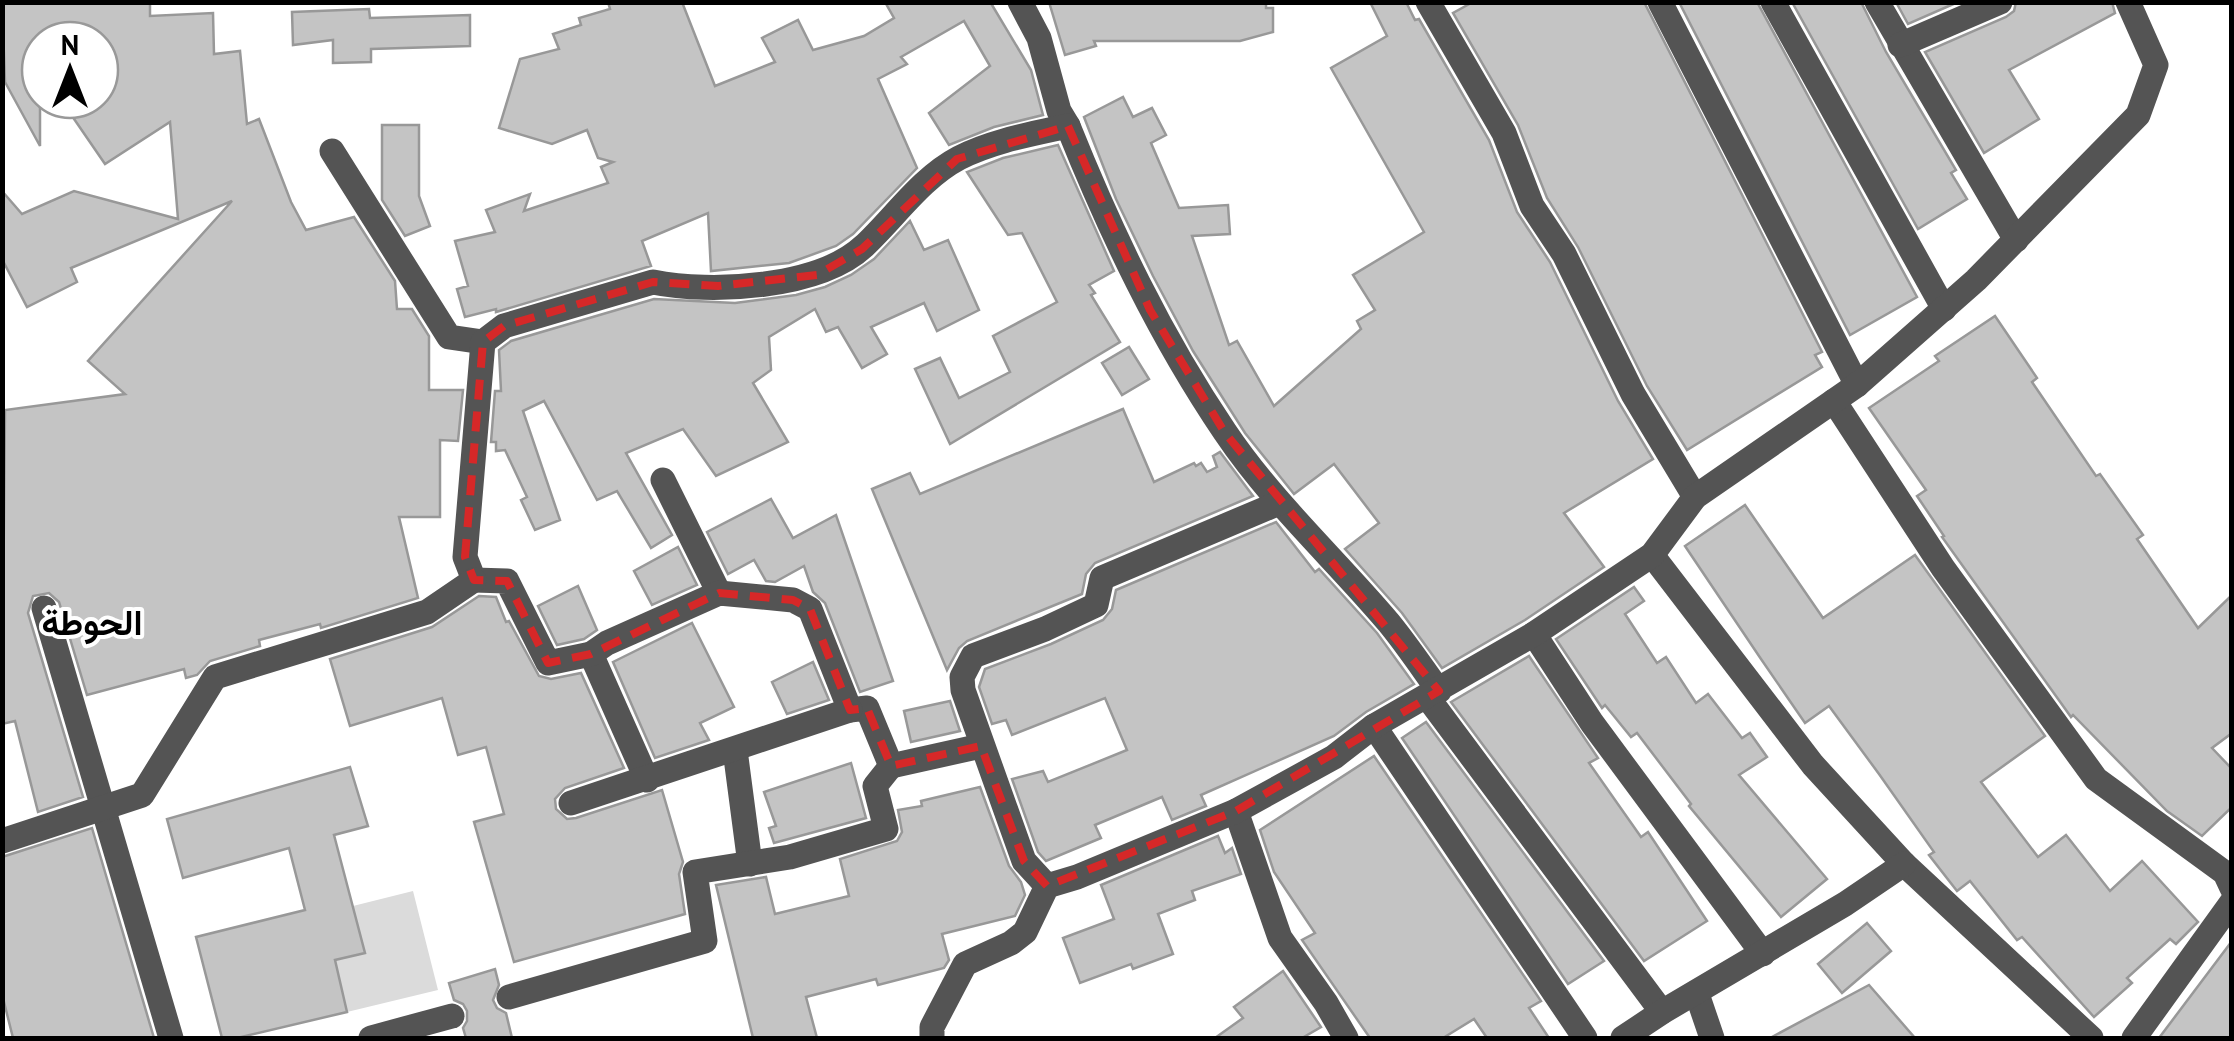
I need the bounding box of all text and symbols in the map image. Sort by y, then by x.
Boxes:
north arrow [20,20,120,120]
text: N [61,26,79,63]
district label: الحوطة [41,599,143,645]

